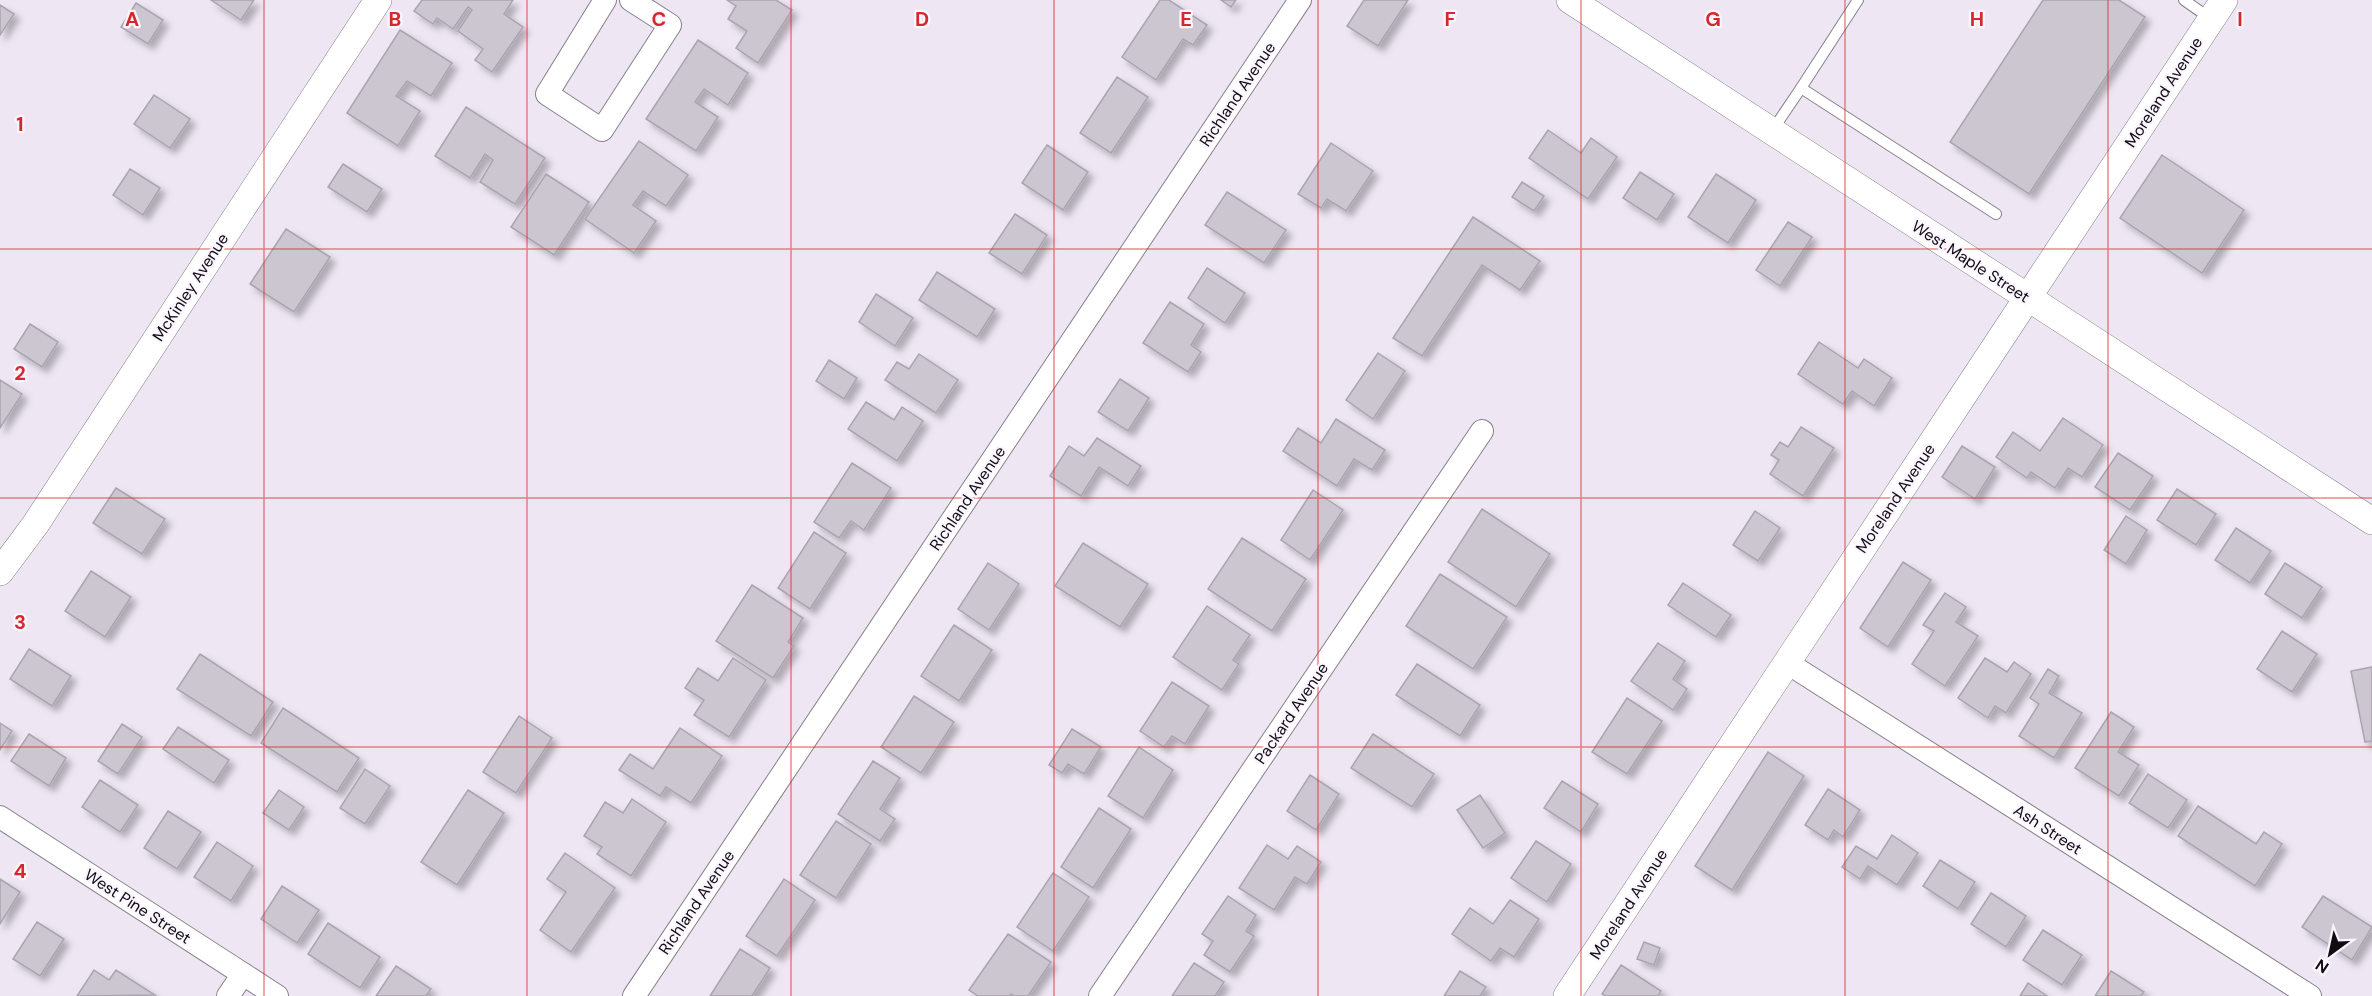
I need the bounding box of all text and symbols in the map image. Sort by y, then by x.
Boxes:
text: A [125,6,139,32]
text: B [389,6,401,32]
text: C [652,6,666,32]
text: D [915,6,929,32]
text: E [1180,6,1192,32]
text: F [1444,6,1456,32]
text: G [1705,6,1721,32]
text: H [1970,6,1984,32]
text: I [2237,6,2243,32]
street label: Moreland Avenue [2120,33,2207,152]
street label: Richland Avenue [1195,38,1280,151]
text: 1 [16,111,24,137]
street label: West Maple Street [1908,215,2034,307]
street label: McKinley Avenue [148,229,233,345]
text: 2 [14,360,26,386]
street label: Moreland Avenue [1851,439,1940,557]
street label: Richland Avenue [925,442,1010,555]
text: 3 [14,609,26,635]
street label: Packard Avenue [1250,659,1333,768]
street label: Ash Street [2010,800,2086,859]
street label: Moreland Avenue [1585,845,1672,964]
street label: Richland Avenue [654,846,739,959]
text: 4 [14,858,27,884]
street label: West Pine Street [80,864,195,949]
north arrow [2300,924,2360,984]
text: N [2311,954,2333,978]

